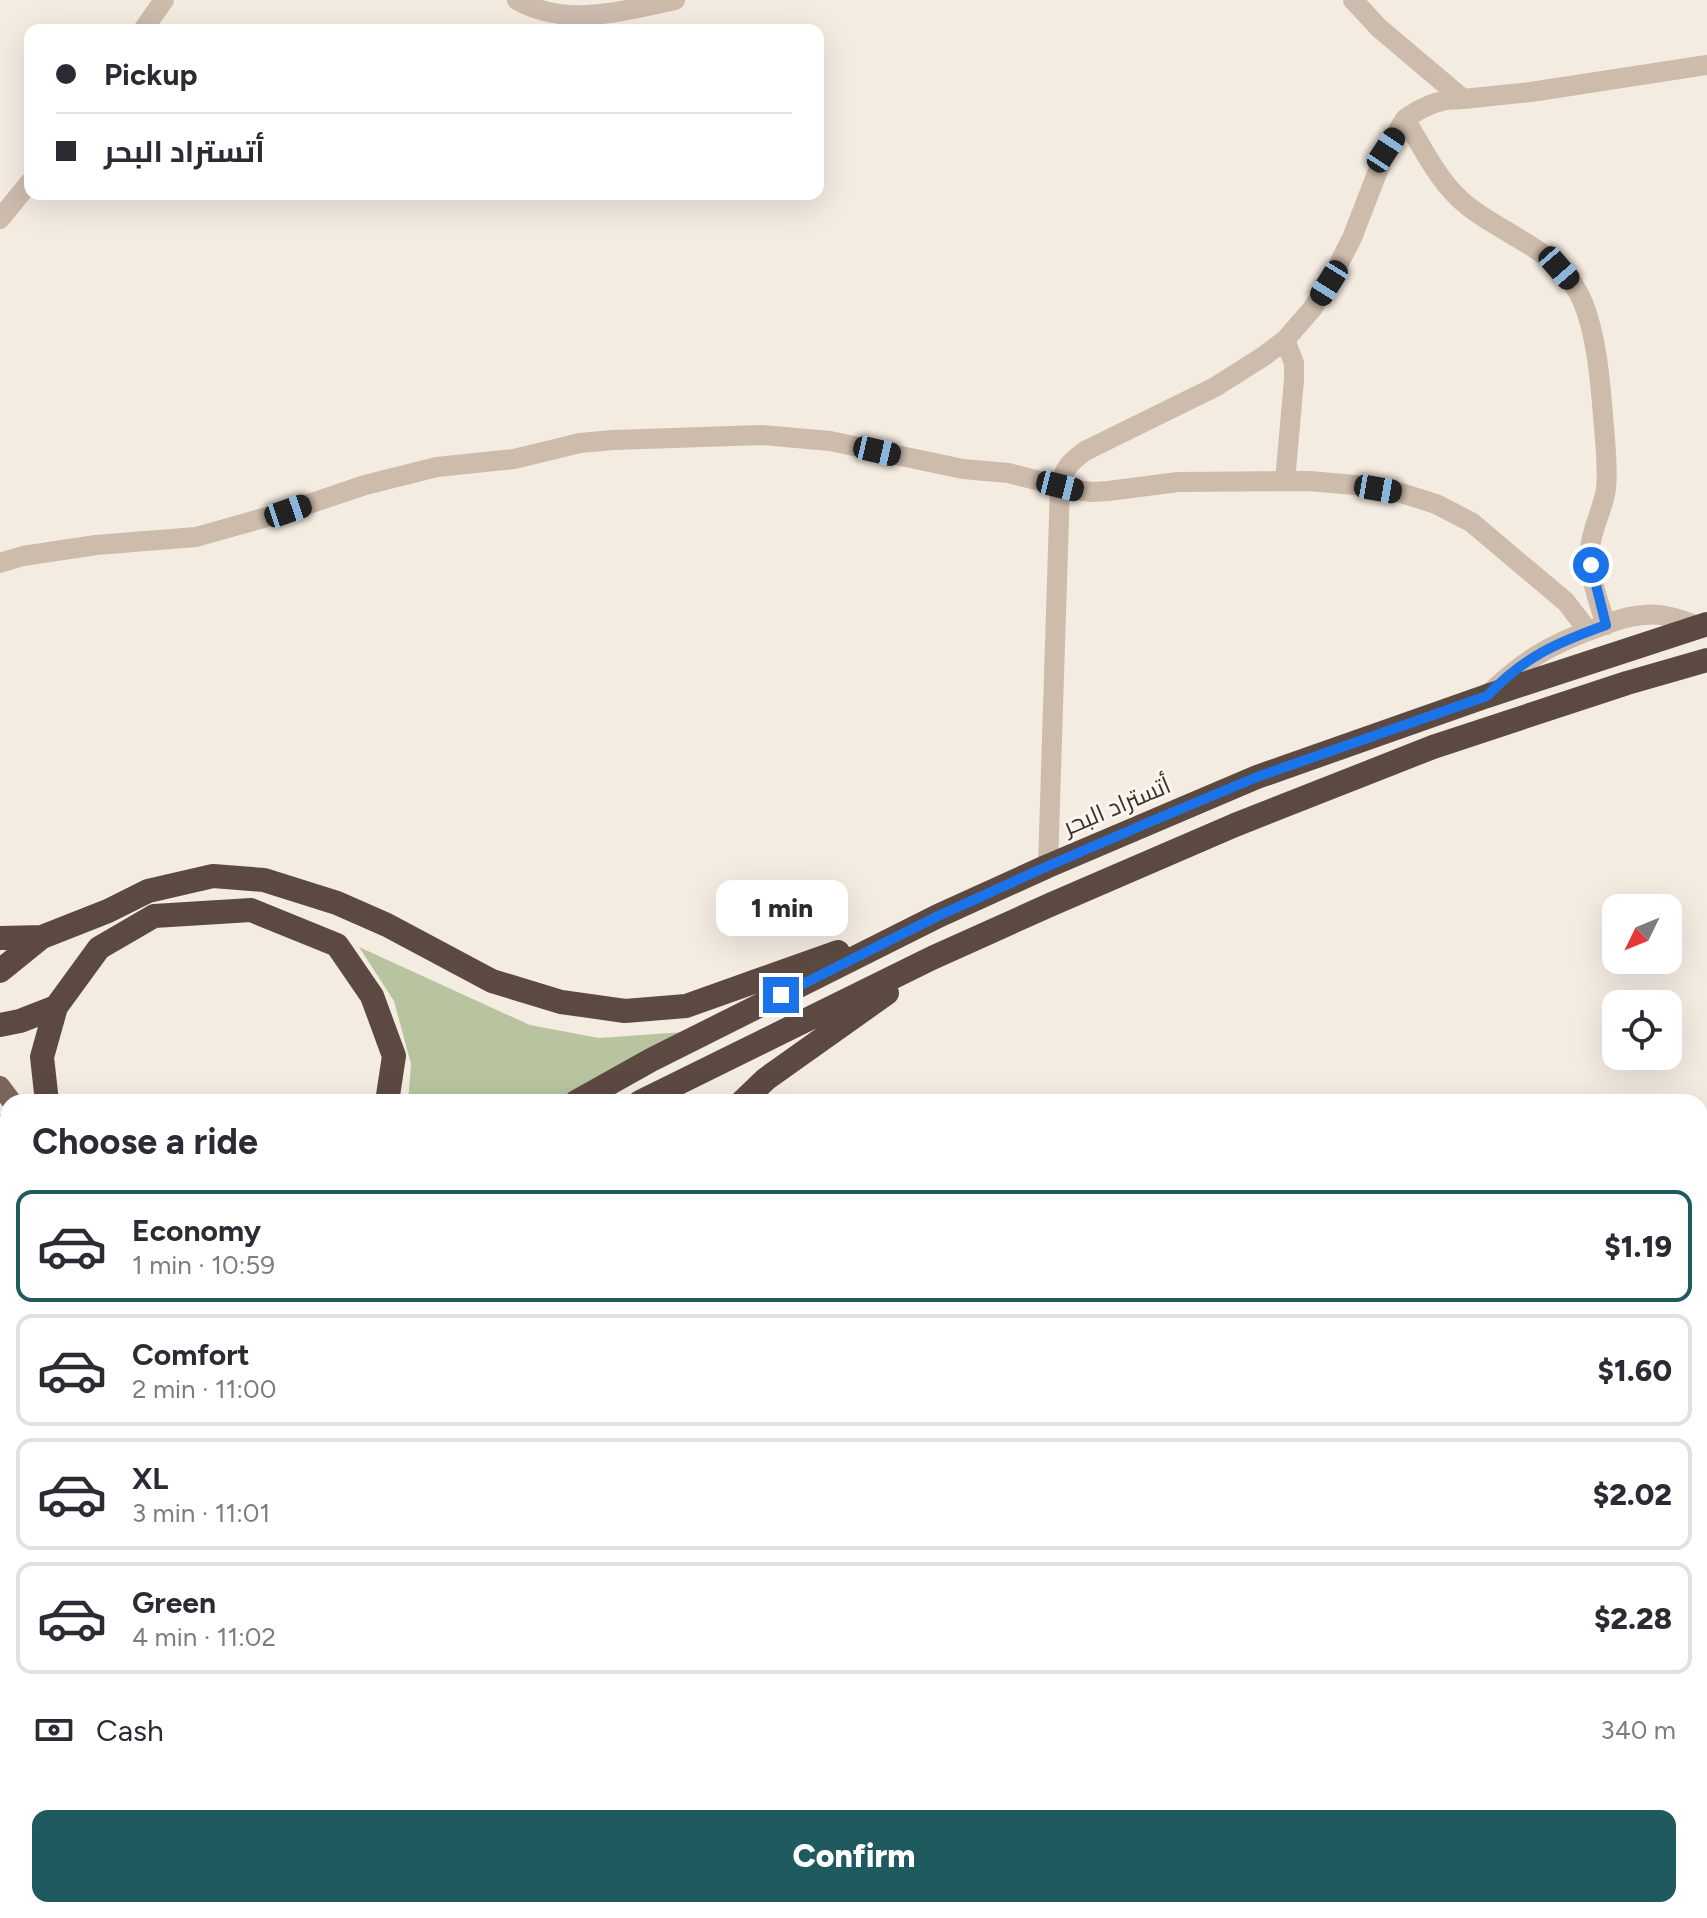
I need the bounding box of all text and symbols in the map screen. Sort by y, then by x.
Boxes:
text: Pickup [104,56,198,93]
car [1363,123,1409,177]
text: أتستراد البحر [104,133,265,170]
car [1534,242,1584,294]
car [1306,256,1352,310]
car [851,434,903,468]
car [1034,469,1086,503]
car [1352,473,1404,505]
car [261,492,315,530]
route start [1573,547,1609,583]
street label: أتستراد البحر [1057,769,1175,842]
callout: 1 min [715,879,847,935]
text: 1 min [751,892,813,924]
north arrow [1602,894,1682,974]
map controls [1602,894,1682,1070]
route end [763,977,799,1013]
button: locate [1602,990,1682,1070]
text: Choose a ride [32,1120,258,1163]
icon: car [36,1210,108,1282]
text: Economy [132,1212,261,1249]
text: $1.19 [1604,1228,1672,1265]
text: 1 min · 10:59 [132,1249,275,1281]
icon: car [36,1334,108,1406]
text: Comfort [132,1336,250,1373]
text: $1.60 [1598,1352,1672,1389]
text: 2 min · 11:00 [132,1373,276,1405]
icon: car [36,1458,108,1530]
text: XL [132,1460,168,1497]
text: $2.02 [1593,1476,1672,1513]
text: 3 min · 11:01 [132,1497,270,1529]
icon: car [36,1582,108,1654]
text: Green [132,1584,216,1621]
text: $2.28 [1594,1600,1672,1637]
text: 4 min · 11:02 [132,1621,276,1653]
icon: cash [32,1708,76,1752]
text: Cash [96,1712,164,1749]
text: 340 m [1600,1714,1676,1746]
button: Confirm [32,1810,1676,1902]

